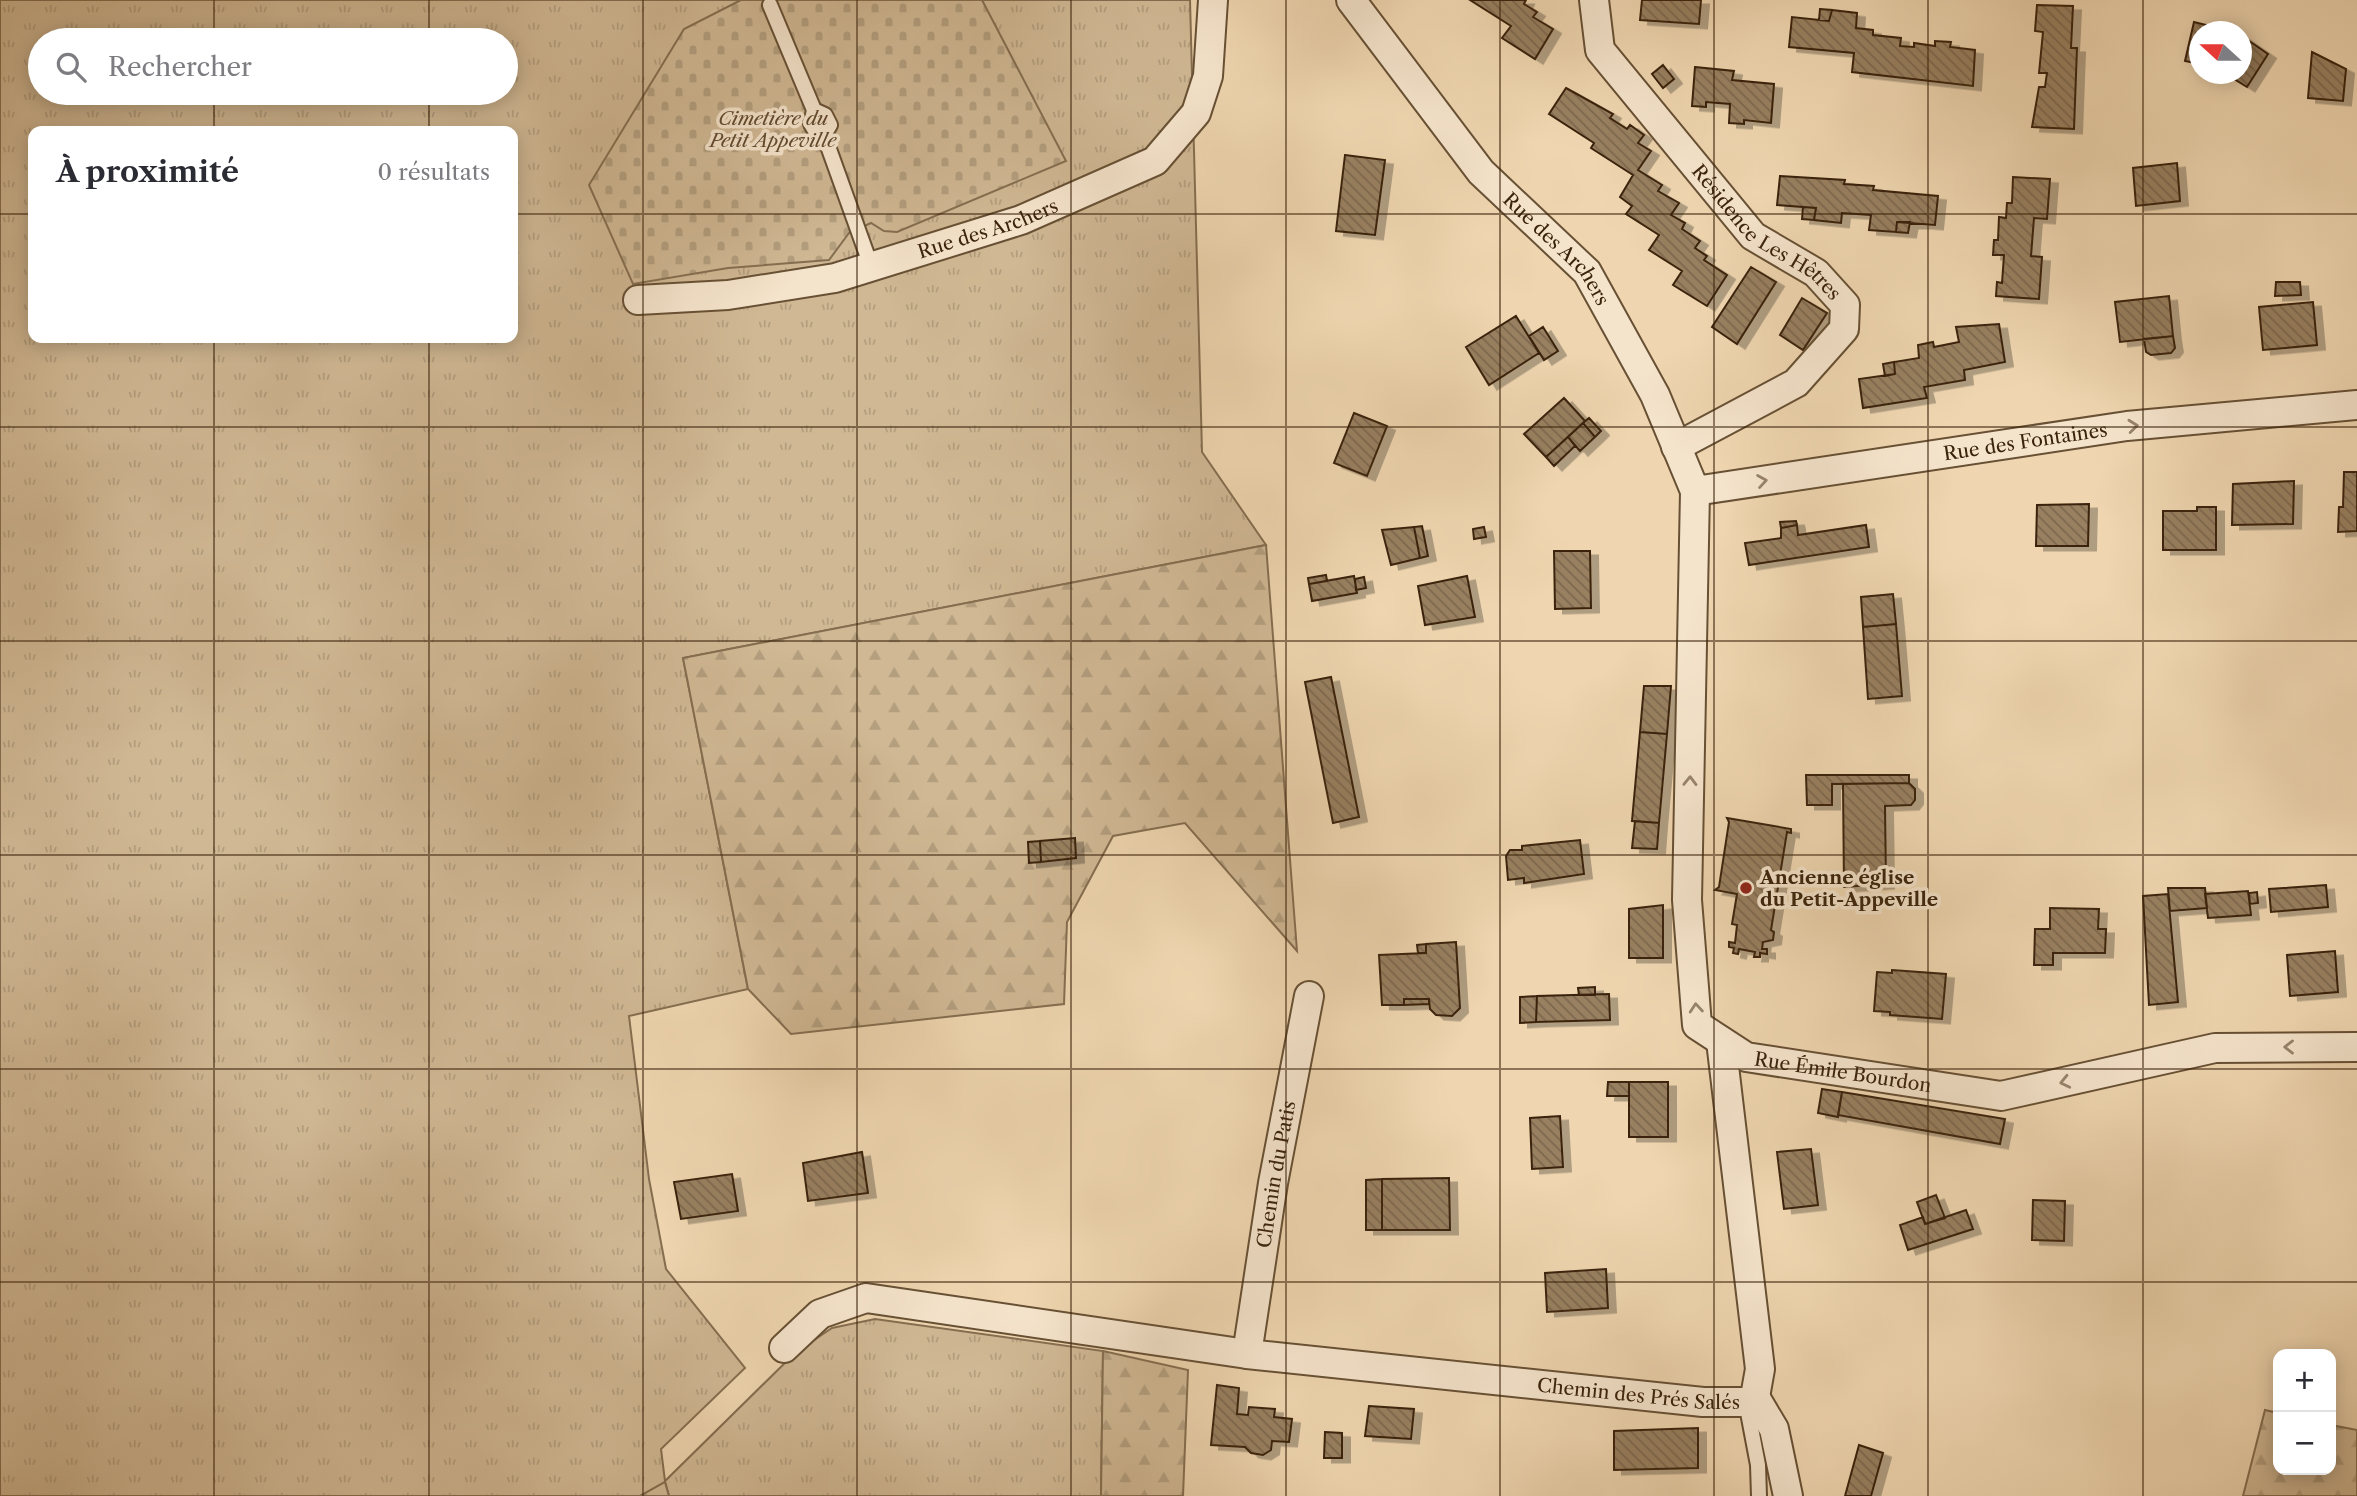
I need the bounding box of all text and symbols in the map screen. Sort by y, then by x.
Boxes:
north arrow [2189,21,2252,84]
search box [28,28,518,105]
icon: search [52,48,90,86]
text: Rechercher [108,51,252,83]
park label: Cimetière du Petit Appeville [708,107,837,152]
text: À proximité [56,153,239,190]
text: 0 résultats [378,158,490,186]
street label: Résidence Les Hêtres [1687,160,1846,305]
street label: Rue des Archers [1498,188,1614,309]
street label: Rue des Archers [915,194,1062,264]
street label: Rue des Fontaines [1942,418,2109,465]
one-way arrow [2127,419,2138,434]
one-way arrow [1756,474,1768,489]
one-way arrow [1682,775,1697,786]
place label: Ancienne église du Petit-Appeville [1759,866,1938,911]
marker: Ancienne église du Petit-Appeville [1738,880,1754,896]
one-way arrow [1689,1002,1704,1013]
one-way arrow [2283,1039,2294,1055]
street label: Rue Émile Bourdon [1753,1047,1933,1097]
one-way arrow [2059,1074,2071,1088]
street label: Chemin du Patis [1252,1099,1301,1250]
map controls [2273,1349,2336,1475]
button: + [2273,1349,2336,1412]
street label: Chemin des Prés Salés [1536,1374,1740,1414]
button: − [2273,1412,2336,1475]

